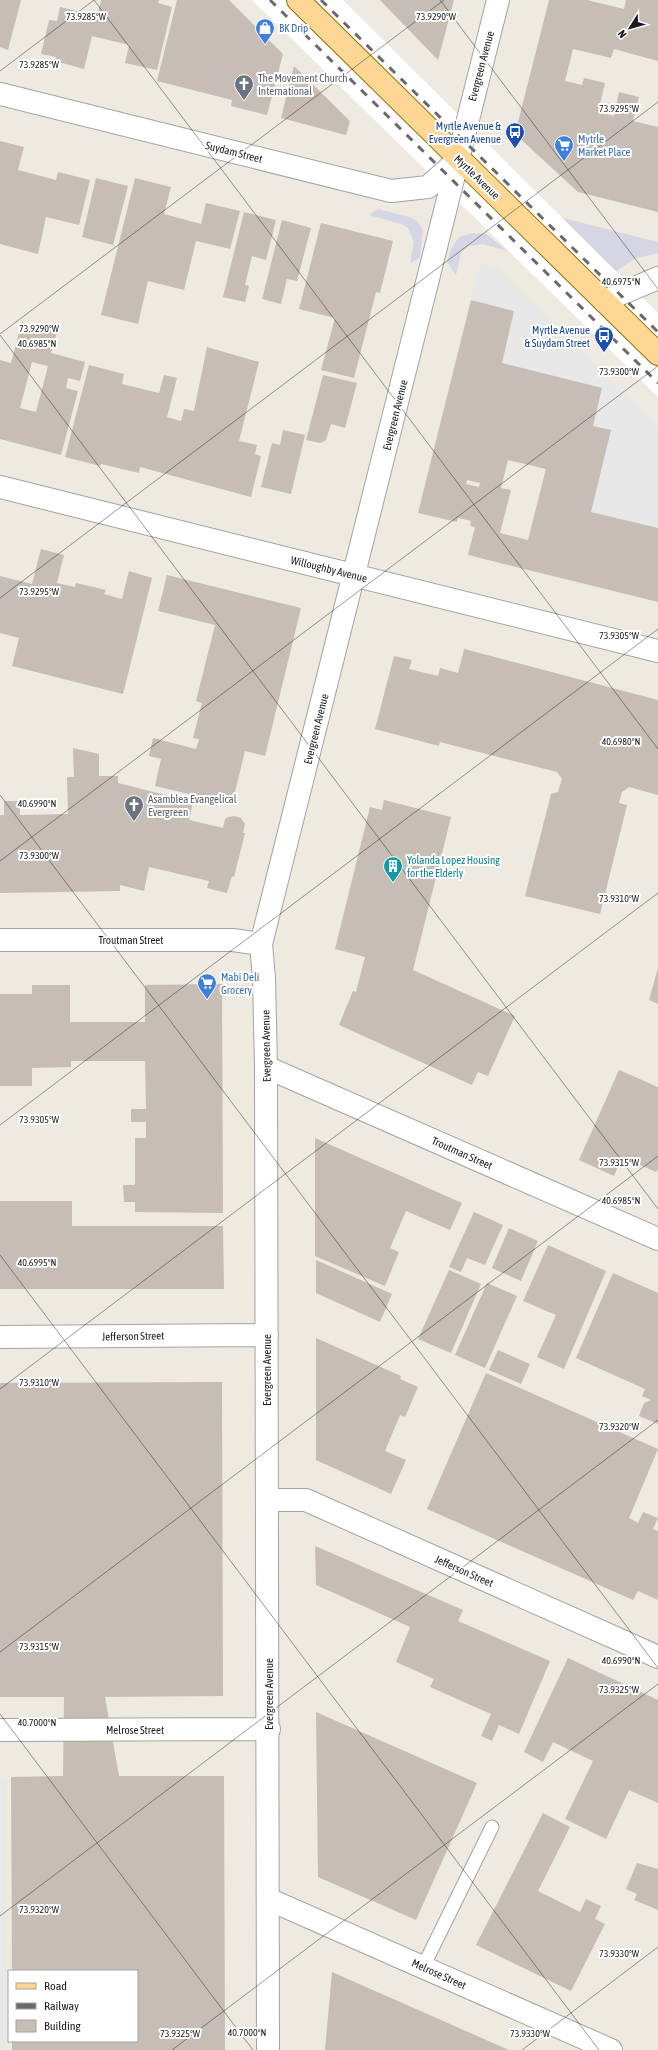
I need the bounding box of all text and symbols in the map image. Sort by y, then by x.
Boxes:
north arrow [610,8,650,48]
text: 73.9285°W [66,11,107,22]
text: 73.9290°W [416,11,457,22]
shop icon: BK Drip [254,17,276,45]
place label: BK Drip [279,22,308,34]
text: N [615,28,629,40]
street label: Evergreen Avenue [466,30,496,102]
text: 73.9285°W [19,59,60,70]
place label: The Movement Church International [258,72,347,97]
church icon: The Movement Church International [233,73,255,101]
text: 73.9295°W [599,103,640,114]
place label: Myrtle Avenue & Evergreen Avenue [429,120,501,145]
bus stop icon: Myrtle Avenue & Evergreen Avenue [504,121,526,149]
place label: Mytrle Market Place [578,133,631,158]
supermarket icon: Mytrle Market Place [553,134,575,162]
street label: Suydam Street [204,139,264,165]
street label: Myrtle Avenue [452,153,502,201]
text: 40.6975°N [602,276,640,287]
text: 73.9290°W [19,323,60,334]
place label: Myrtle Avenue & Suydam Street [525,324,590,349]
bus stop icon: Myrtle Avenue & Suydam Street [593,325,615,353]
text: 40.6985°N [18,338,56,349]
text: 73.9300°W [599,366,640,377]
street label: Evergreen Avenue [380,379,410,451]
street label: Willoughby Avenue [290,554,368,584]
text: 73.9295°W [19,586,60,597]
text: 73.9305°W [599,630,640,641]
street label: Evergreen Avenue [301,693,331,765]
text: 40.6980°N [602,736,640,747]
place label: Asamblea Evangelical Evergreen [148,793,237,818]
church icon: Asamblea Evangelical Evergreen [123,794,145,822]
text: 40.6990°N [18,798,56,809]
text: 73.9300°W [19,850,60,861]
place label: Yolanda Lopez Housing for the Elderly [407,854,500,879]
building icon: Yolanda Lopez Housing for the Elderly [382,855,404,883]
text: 73.9310°W [599,893,640,904]
street label: Troutman Street [98,934,164,946]
place label: Mabi Deli Grocery [221,971,259,996]
supermarket icon: Mabi Deli Grocery [196,972,218,1000]
street label: Evergreen Avenue [259,1010,273,1082]
text: 73.9305°W [19,1114,60,1125]
street label: Troutman Street [430,1134,494,1172]
text: 73.9315°W [599,1157,640,1168]
text: 40.6985°N [602,1195,640,1206]
text: 40.6995°N [18,1257,56,1268]
street label: Jefferson Street [102,1329,164,1343]
street label: Evergreen Avenue [261,1334,273,1406]
text: 73.9310°W [19,1377,60,1388]
text: 73.9320°W [599,1421,640,1432]
street label: Jefferson Street [433,1553,495,1589]
text: 73.9315°W [19,1641,60,1652]
text: 40.6990°N [602,1655,640,1666]
street label: Evergreen Avenue [263,1658,275,1730]
text: 73.9325°W [599,1684,640,1695]
text: 40.7000°N [18,1717,56,1728]
street label: Melrose Street [106,1724,164,1736]
text: 73.9320°W [19,1904,60,1915]
text: 73.9330°W [599,1948,640,1959]
street label: Melrose Street [410,1957,468,1991]
legend [8,1970,138,2042]
text: Road [44,1979,67,1993]
text: Railway [44,1999,79,2013]
text: Building [44,2019,82,2033]
text: 40.7000°N [228,2027,266,2038]
text: 73.9325°W [160,2028,201,2039]
text: 73.9330°W [510,2028,551,2039]

